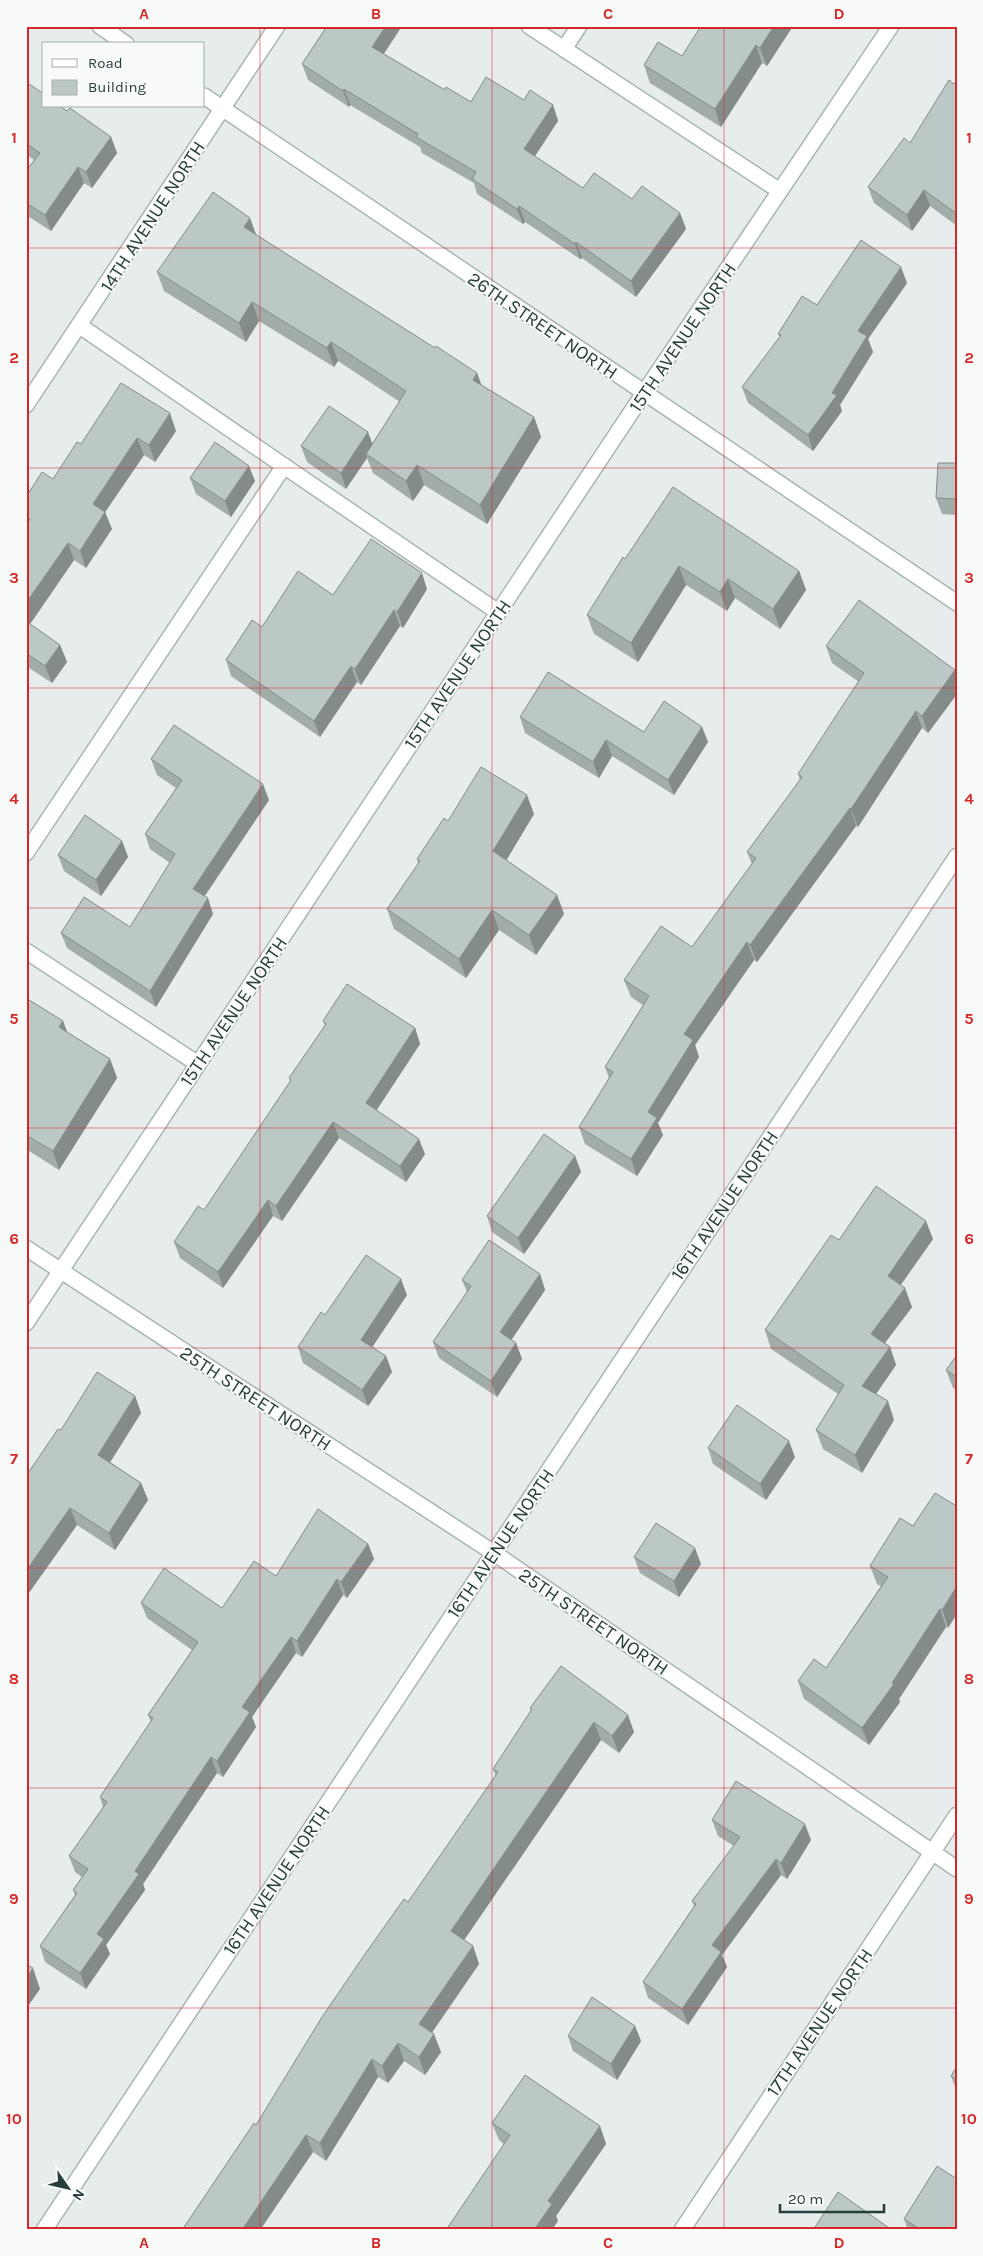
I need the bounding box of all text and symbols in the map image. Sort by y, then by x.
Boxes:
text: A [139,4,149,23]
text: B [371,4,381,23]
text: C [603,4,613,23]
text: D [834,4,845,23]
legend [42,42,205,108]
text: Road [88,54,123,72]
text: Building [88,78,146,96]
text: 1 [11,128,17,147]
text: 1 [966,128,972,147]
street label: 14TH AVENUE NORTH [96,137,210,296]
street label: 15TH AVENUE NORTH [625,259,741,416]
street label: 26TH STREET NORTH [463,268,621,384]
text: 2 [9,348,19,367]
text: 2 [964,348,974,367]
text: 3 [9,568,19,587]
text: 3 [964,568,974,587]
street label: 15TH AVENUE NORTH [400,596,516,753]
text: 4 [9,789,19,808]
text: 4 [964,789,974,808]
street label: 15TH AVENUE NORTH [176,933,292,1090]
text: 5 [9,1009,19,1028]
text: 5 [964,1009,974,1028]
street label: 16TH AVENUE NORTH [667,1127,783,1284]
text: 6 [9,1229,19,1248]
text: 6 [964,1229,974,1248]
street label: 25TH STREET NORTH [176,1342,335,1456]
text: 7 [10,1449,18,1468]
text: 7 [965,1449,973,1468]
street label: 16TH AVENUE NORTH [443,1465,559,1622]
street label: 25TH STREET NORTH [515,1564,672,1680]
text: 8 [9,1669,19,1688]
text: 8 [964,1669,974,1688]
street label: 16TH AVENUE NORTH [219,1802,335,1959]
text: 9 [9,1889,19,1908]
text: 9 [964,1889,974,1908]
street label: 17TH AVENUE NORTH [762,1945,877,2101]
text: 10 [6,2109,22,2128]
text: 10 [961,2109,977,2128]
north arrow [42,2164,92,2214]
scale bar [780,2181,884,2213]
text: N [69,2186,88,2204]
text: 20 m [788,2190,823,2208]
text: A [139,2233,149,2252]
text: B [371,2233,381,2252]
text: C [603,2233,613,2252]
text: D [834,2233,845,2252]

